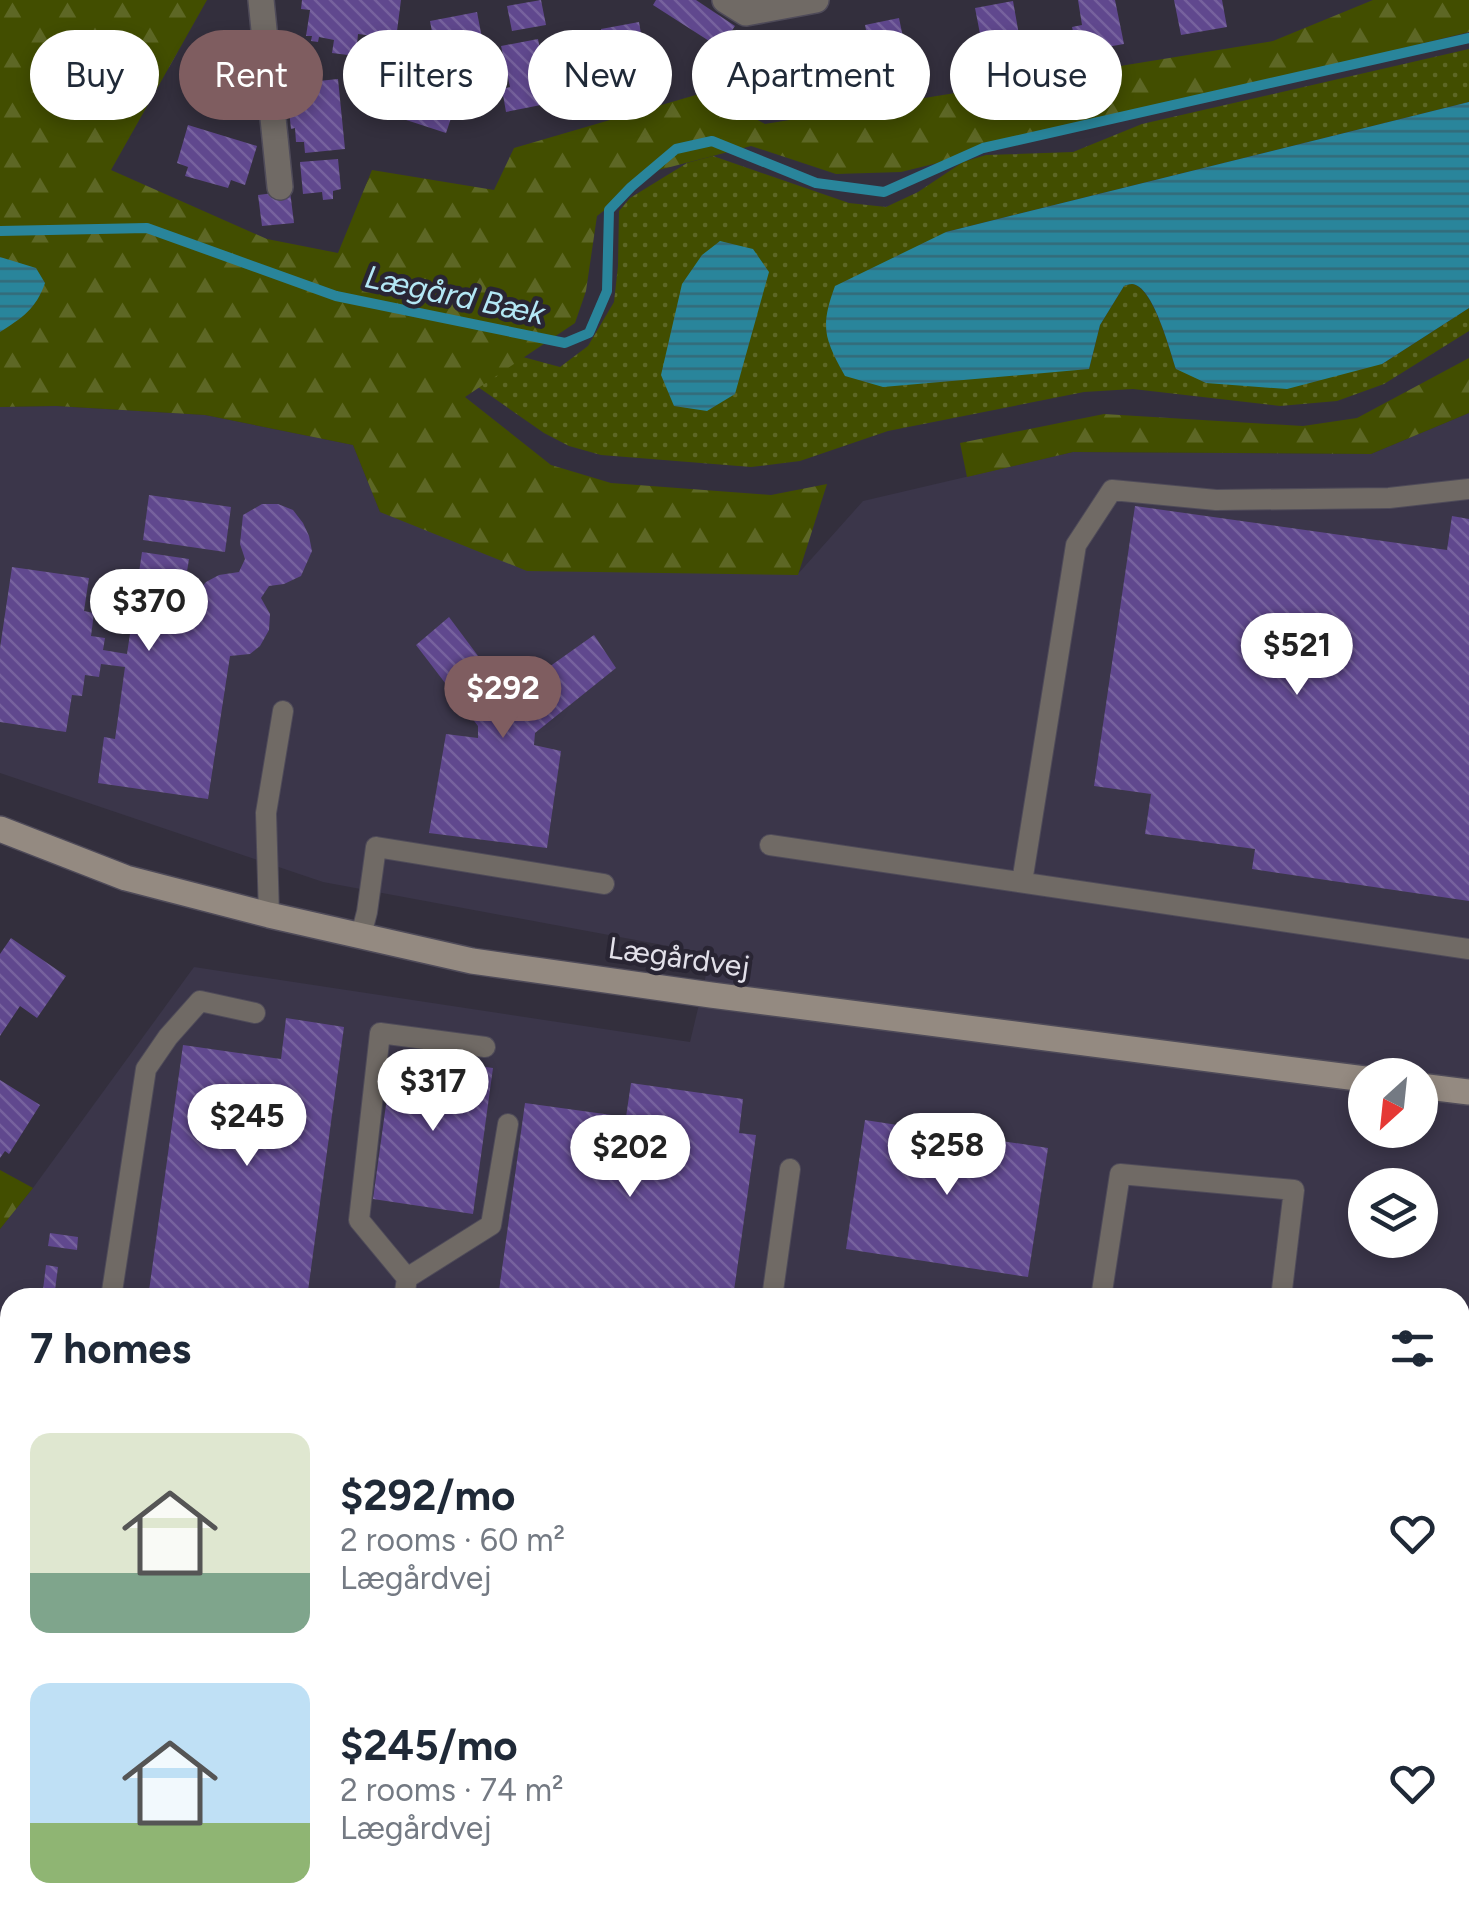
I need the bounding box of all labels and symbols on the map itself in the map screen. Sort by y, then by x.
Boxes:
water label: Lægård Bæk [362,257,550,333]
pin: $370 [90,569,208,654]
pin: $521 [1238,613,1356,698]
pin: $292 [444,656,562,741]
street label: Lægårdvej [606,929,752,985]
pin: $317 [374,1049,492,1134]
north arrow [1348,1058,1438,1148]
pin: $245 [188,1084,306,1169]
pin: $258 [888,1113,1006,1198]
pin: $202 [571,1115,689,1200]

